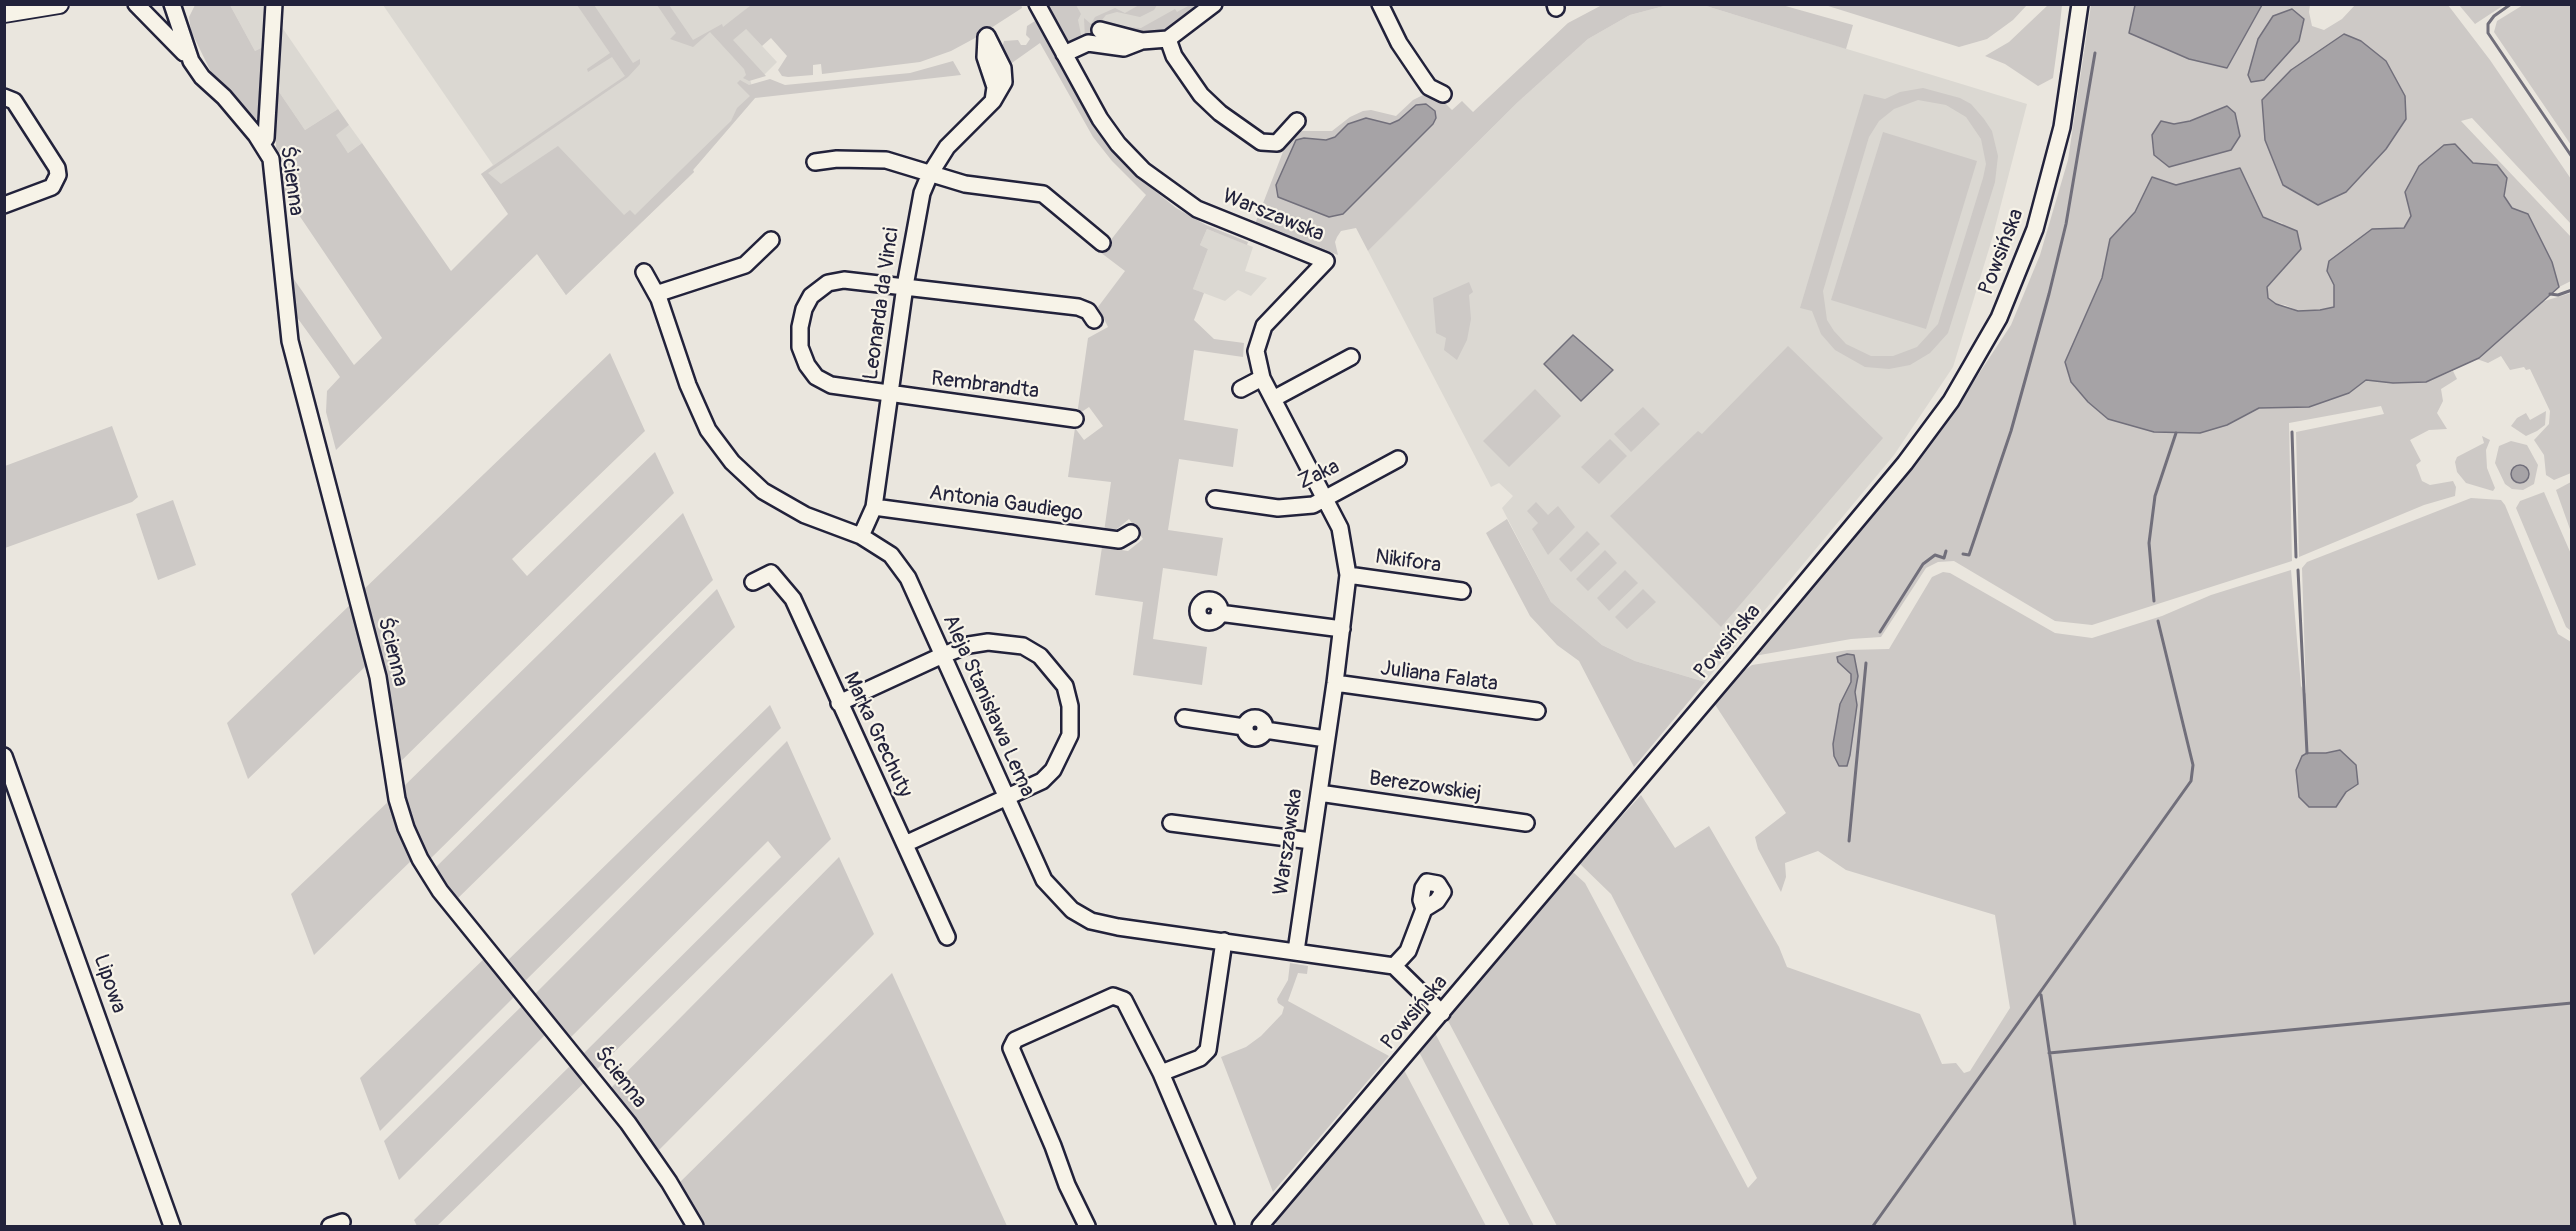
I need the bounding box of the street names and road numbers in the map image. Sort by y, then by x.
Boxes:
street label: Ścienna [274,144,308,218]
street label: Warszawska [1219,184,1327,248]
street label: Powsińska [1974,205,2030,299]
street label: Leonarda da Vinci [859,226,905,382]
street label: Rembrandta [930,367,1040,405]
street label: Zaka [1294,455,1344,495]
street label: Antonia Gaudiego [928,481,1084,527]
street label: Nikifora [1373,545,1443,579]
street label: Powsińska [1689,599,1767,685]
street label: Aleja Stanisława Lema [936,611,1040,801]
street label: Ścienna [371,615,413,689]
street label: Juliana Falata [1379,656,1499,698]
street label: Marka Grechuty [837,668,917,802]
street label: Berezowskiej [1367,767,1483,807]
street label: Warszawska [1269,787,1309,897]
street label: Lipowa [87,951,131,1017]
street label: Powsińska [1376,970,1454,1056]
street label: Ścienna [588,1043,652,1113]

